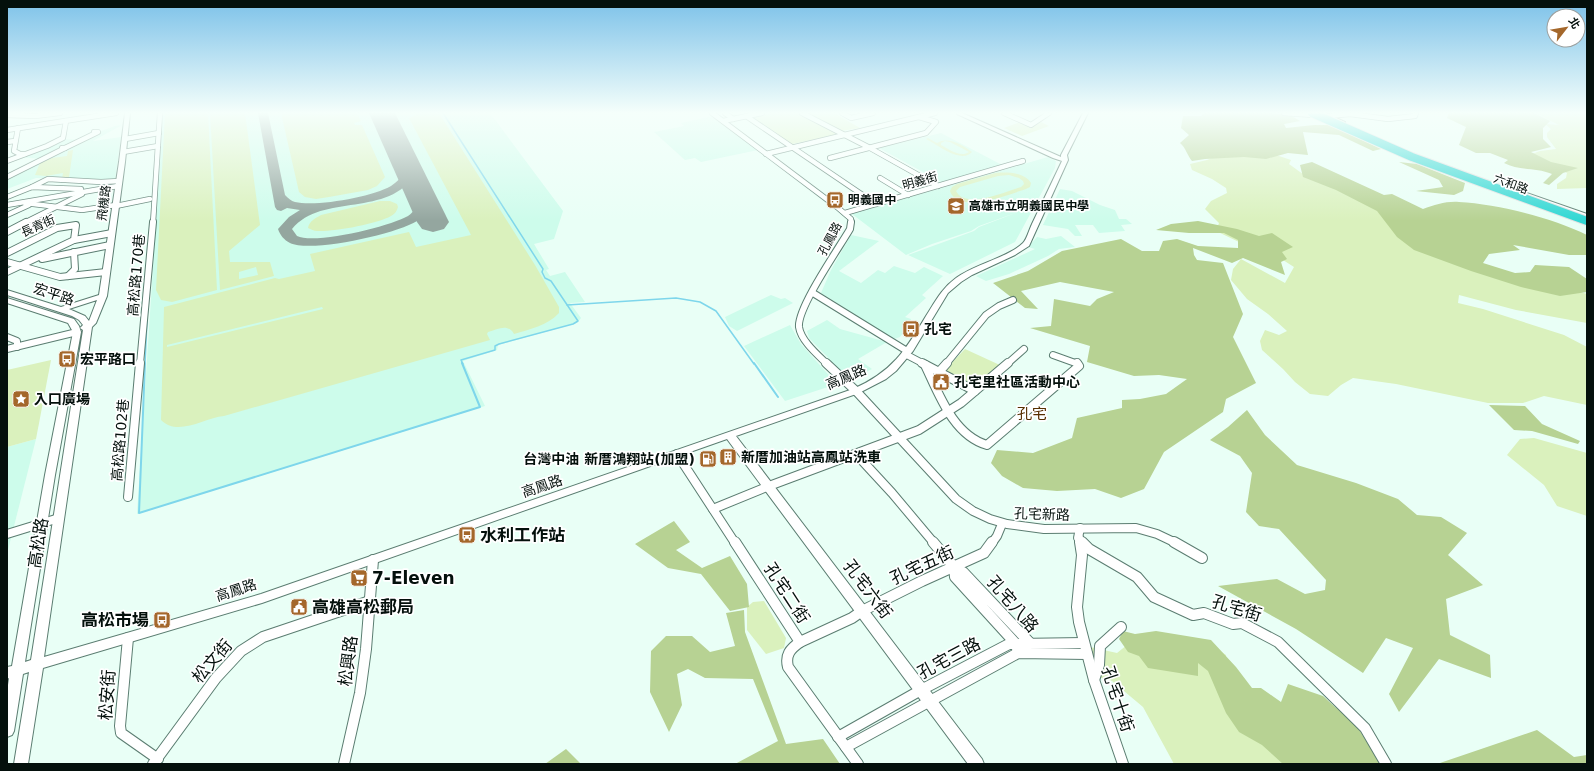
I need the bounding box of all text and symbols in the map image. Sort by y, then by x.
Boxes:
north arrow [1546,8,1586,48]
text: 北 [1566,15,1583,31]
street label: 明義街 [901,169,939,193]
street label: 六和路 [1492,171,1530,197]
street label: 飛機路 [95,184,113,222]
bus stop icon: 明義國中 [825,190,845,210]
place label: 明義國中 [848,193,896,207]
school or university icon: 高雄市立明義國民中學 [946,196,966,216]
place label: 高雄市立明義國民中學 [969,199,1089,213]
street label: 長青街 [19,212,57,240]
street label: 孔鳳路 [815,220,845,258]
street label: 高松路170巷 [124,233,148,317]
street label: 宏平路 [32,280,76,308]
bus stop icon: 孔宅 [901,319,921,339]
place label: 孔宅 [924,321,952,337]
bus stop icon: 宏平路口 [57,349,77,369]
place label: 宏平路口 [80,351,136,367]
street label: 高鳳路 [824,361,868,393]
public building icon: 孔宅里社區活動中心 [931,372,951,392]
place label: 孔宅里社區活動中心 [954,374,1080,390]
place icon: 入口廣場 [11,389,31,409]
place label: 入口廣場 [34,391,90,407]
street label: 高松路102巷 [108,398,132,482]
district label: 孔宅 [1017,405,1047,423]
building icon: 新厝加油站高鳳站洗車 [718,447,738,467]
fuel station icon: 台灣中油 新厝鴻翔站(加盟) [698,449,718,469]
place label: 新厝加油站高鳳站洗車 [741,449,881,465]
place label: 台灣中油 新厝鴻翔站(加盟) [523,451,695,467]
street label: 高鳳路 [520,472,564,500]
street label: 孔宅新路 [1014,505,1070,523]
street label: 高松路 [24,516,52,570]
bus stop icon: 水利工作站 [457,525,477,545]
place label: 水利工作站 [480,525,565,545]
street label: 孔宅五街 [887,542,957,588]
street label: 孔宅六街 [840,556,896,622]
street label: 孔宅二街 [760,559,814,627]
supermarket icon: 7-Eleven [349,568,369,588]
place label: 7-Eleven [372,568,455,588]
street label: 孔宅八路 [983,572,1043,636]
street label: 高鳳路 [214,576,258,604]
street label: 孔宅街 [1210,591,1264,625]
public building icon: 高雄高松郵局 [289,597,309,617]
place label: 高雄高松郵局 [312,597,414,617]
place label: 高松市場 [81,610,149,630]
bus stop icon: 高松市場 [152,610,172,630]
street label: 孔宅三路 [914,633,984,683]
street label: 松興路 [335,634,361,688]
street label: 松文街 [188,635,236,687]
street label: 孔宅十街 [1098,664,1138,734]
street label: 松安街 [95,669,119,721]

